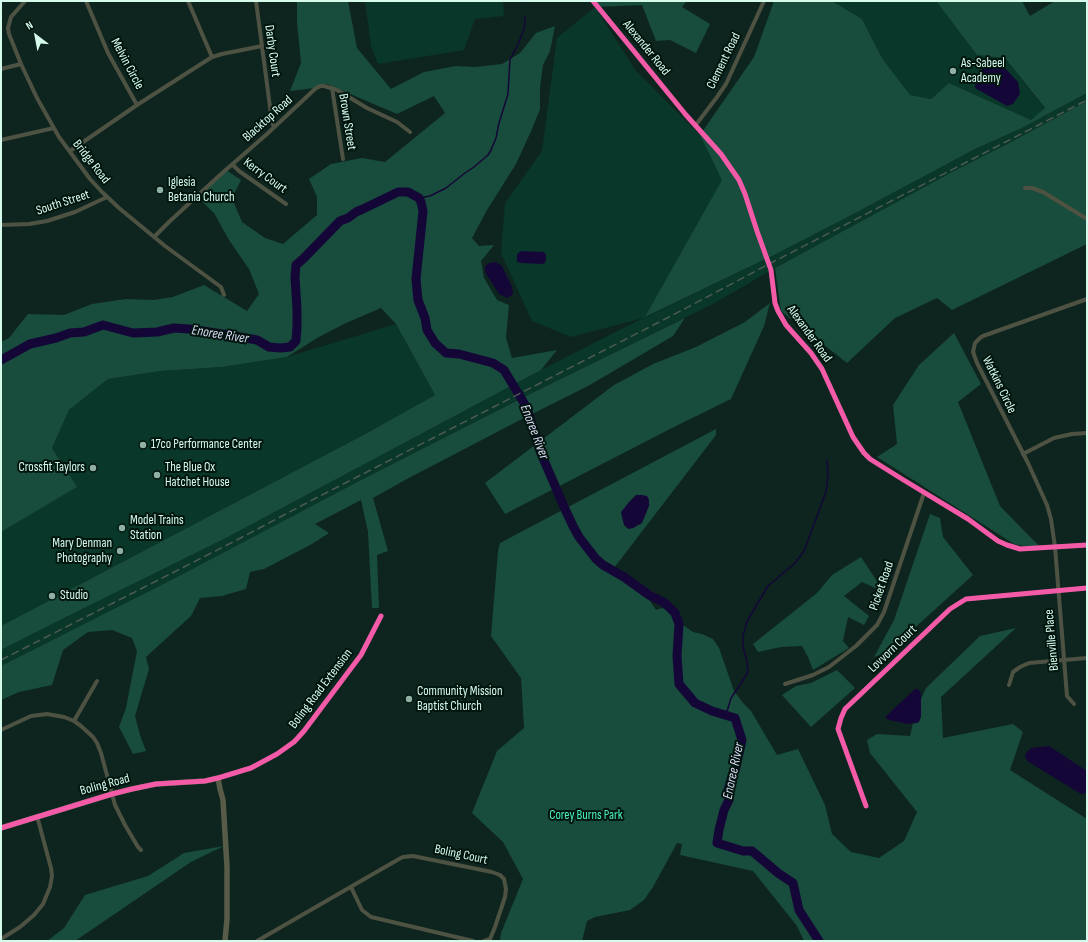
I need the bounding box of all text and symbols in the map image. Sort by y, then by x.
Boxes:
north arrow [16,16,56,56]
street label: Alexander Road [619,17,673,79]
text: N [23,18,35,32]
street label: Darby Court [261,24,283,78]
street label: Clement Road [704,30,744,92]
street label: Melvin Circle [107,36,147,92]
place label: As-Sabeel Academy [961,56,1005,87]
marker: As-Sabeel Academy [948,66,958,76]
street label: Blacktop Road [240,93,296,145]
street label: Brown Street [335,93,359,151]
street label: Bridge Road [69,137,113,187]
street label: Kerry Court [240,155,290,197]
place label: Iglesia Betania Church [168,175,235,206]
marker: Iglesia Betania Church [155,185,165,195]
street label: South Street [34,187,92,219]
street label: Alexander Road [783,302,835,366]
water label: Enoree River [190,322,250,348]
street label: Watkins Circle [978,354,1020,416]
water label: Enoree River [516,402,552,462]
place label: 17co Performance Center [151,437,262,453]
marker: 17co Performance Center [138,440,148,450]
place label: Crossfit Taylors [19,460,85,476]
place label: The Blue Ox Hatchet House [165,460,230,491]
marker: Crossfit Taylors [88,463,98,473]
marker: The Blue Ox Hatchet House [152,470,162,480]
place label: Model Trains Station [130,513,184,544]
marker: Model Trains Station [117,523,127,533]
place label: Mary Denman Photography [52,536,112,567]
marker: Mary Denman Photography [115,546,125,556]
street label: Picket Road [866,559,898,613]
place label: Studio [60,588,88,604]
marker: Studio [47,591,57,601]
street label: Bienville Place [1042,609,1062,671]
street label: Lovvorn Court [865,622,921,676]
street label: Boling Road Extension [286,646,356,732]
place label: Community Mission Baptist Church [417,684,502,715]
marker: Community Mission Baptist Church [404,694,414,704]
water label: Enoree River [720,741,748,801]
street label: Boling Road [78,771,132,799]
park label: Corey Burns Park [549,808,623,824]
street label: Boling Court [433,842,489,868]

